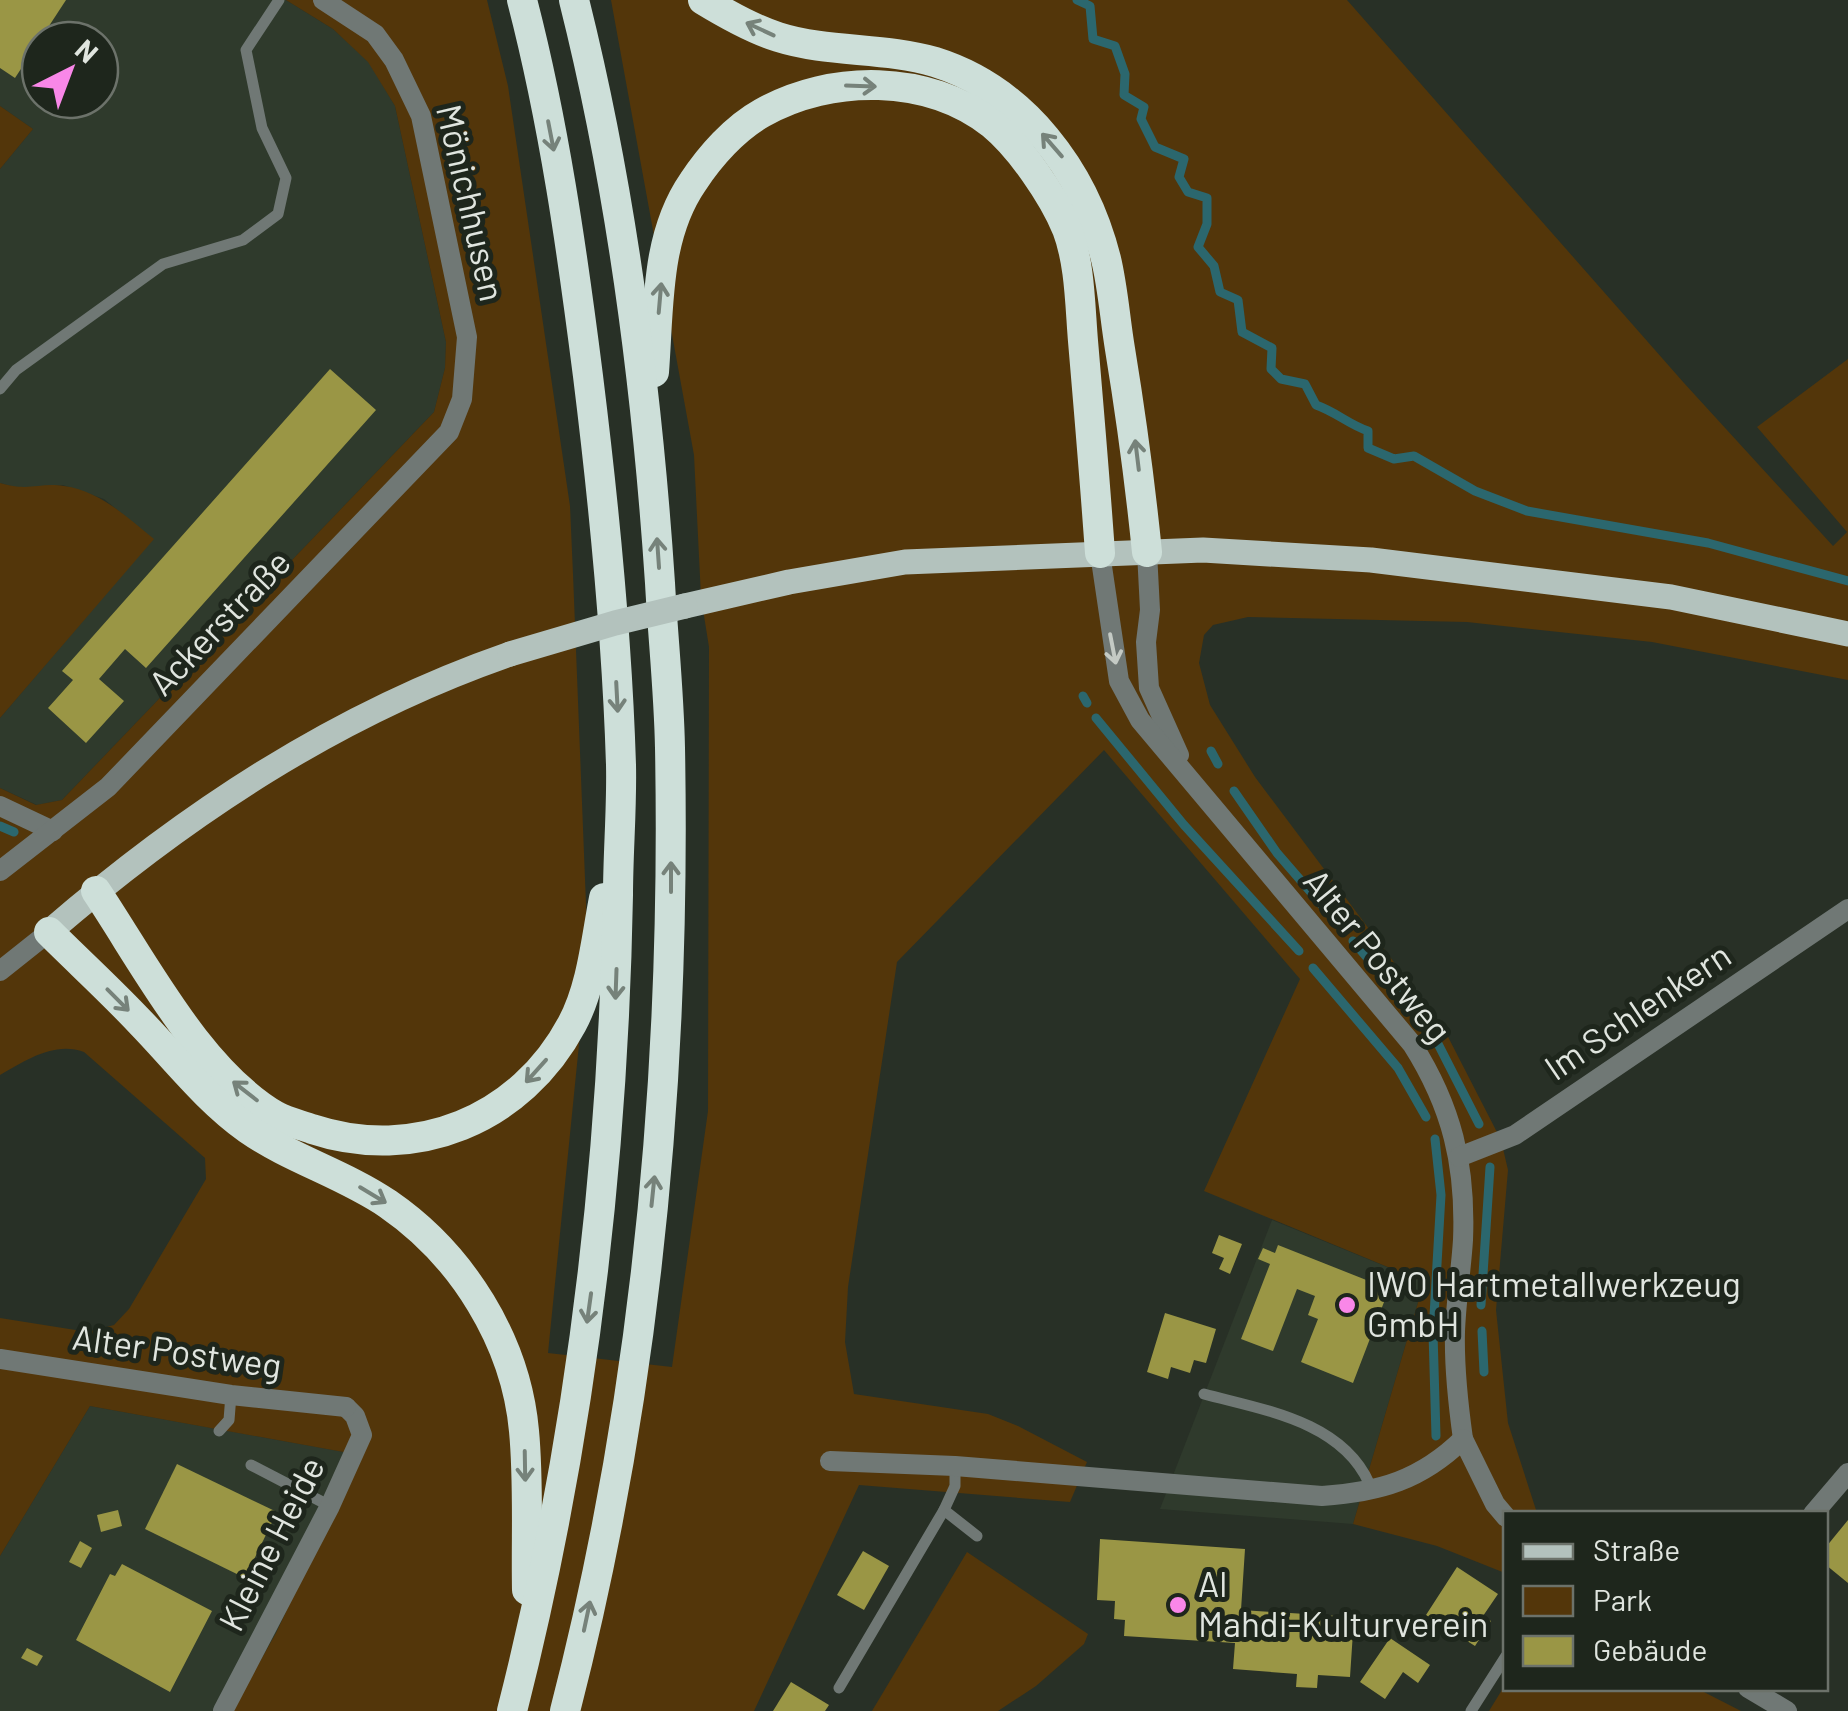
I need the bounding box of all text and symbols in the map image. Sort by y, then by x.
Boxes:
one-way arrow [745,19,776,37]
north arrow [20,20,120,120]
text: N [69,32,106,70]
one-way arrow [844,76,876,95]
street label: Mönichhusen [429,100,515,305]
one-way arrow [543,119,562,151]
one-way arrow [1041,133,1064,158]
one-way arrow [651,282,670,314]
one-way arrow [1127,439,1146,471]
one-way arrow [648,537,667,569]
street label: Ackerstraße [139,540,298,703]
one-way arrow [1104,633,1123,665]
one-way arrow [608,681,627,713]
street label: Alter Postweg [1296,860,1461,1050]
one-way arrow [662,862,680,894]
street label: Im Schlenkern [1536,933,1738,1088]
one-way arrow [606,968,625,1000]
one-way arrow [106,988,130,1012]
one-way arrow [525,1058,548,1083]
one-way arrow [232,1080,258,1102]
one-way arrow [643,1176,662,1208]
one-way arrow [358,1185,387,1205]
place label: IWO Hartmetallwerkzeug GmbH [1367,1262,1741,1344]
one-way arrow [580,1291,598,1324]
marker: IWO Hartmetallwerkzeug GmbH [1336,1294,1358,1316]
street label: Alter Postweg [70,1315,284,1385]
one-way arrow [516,1448,534,1481]
street label: Kleine Heide [208,1449,332,1637]
legend [1503,1511,1828,1691]
text: Straße [1593,1531,1680,1567]
place label: Al Mahdi-Kulturverein [1198,1562,1488,1644]
text: Park [1593,1581,1652,1617]
marker: Al Mahdi-Kulturverein [1167,1594,1189,1616]
one-way arrow [579,1601,597,1633]
text: Gebäude [1593,1631,1707,1667]

